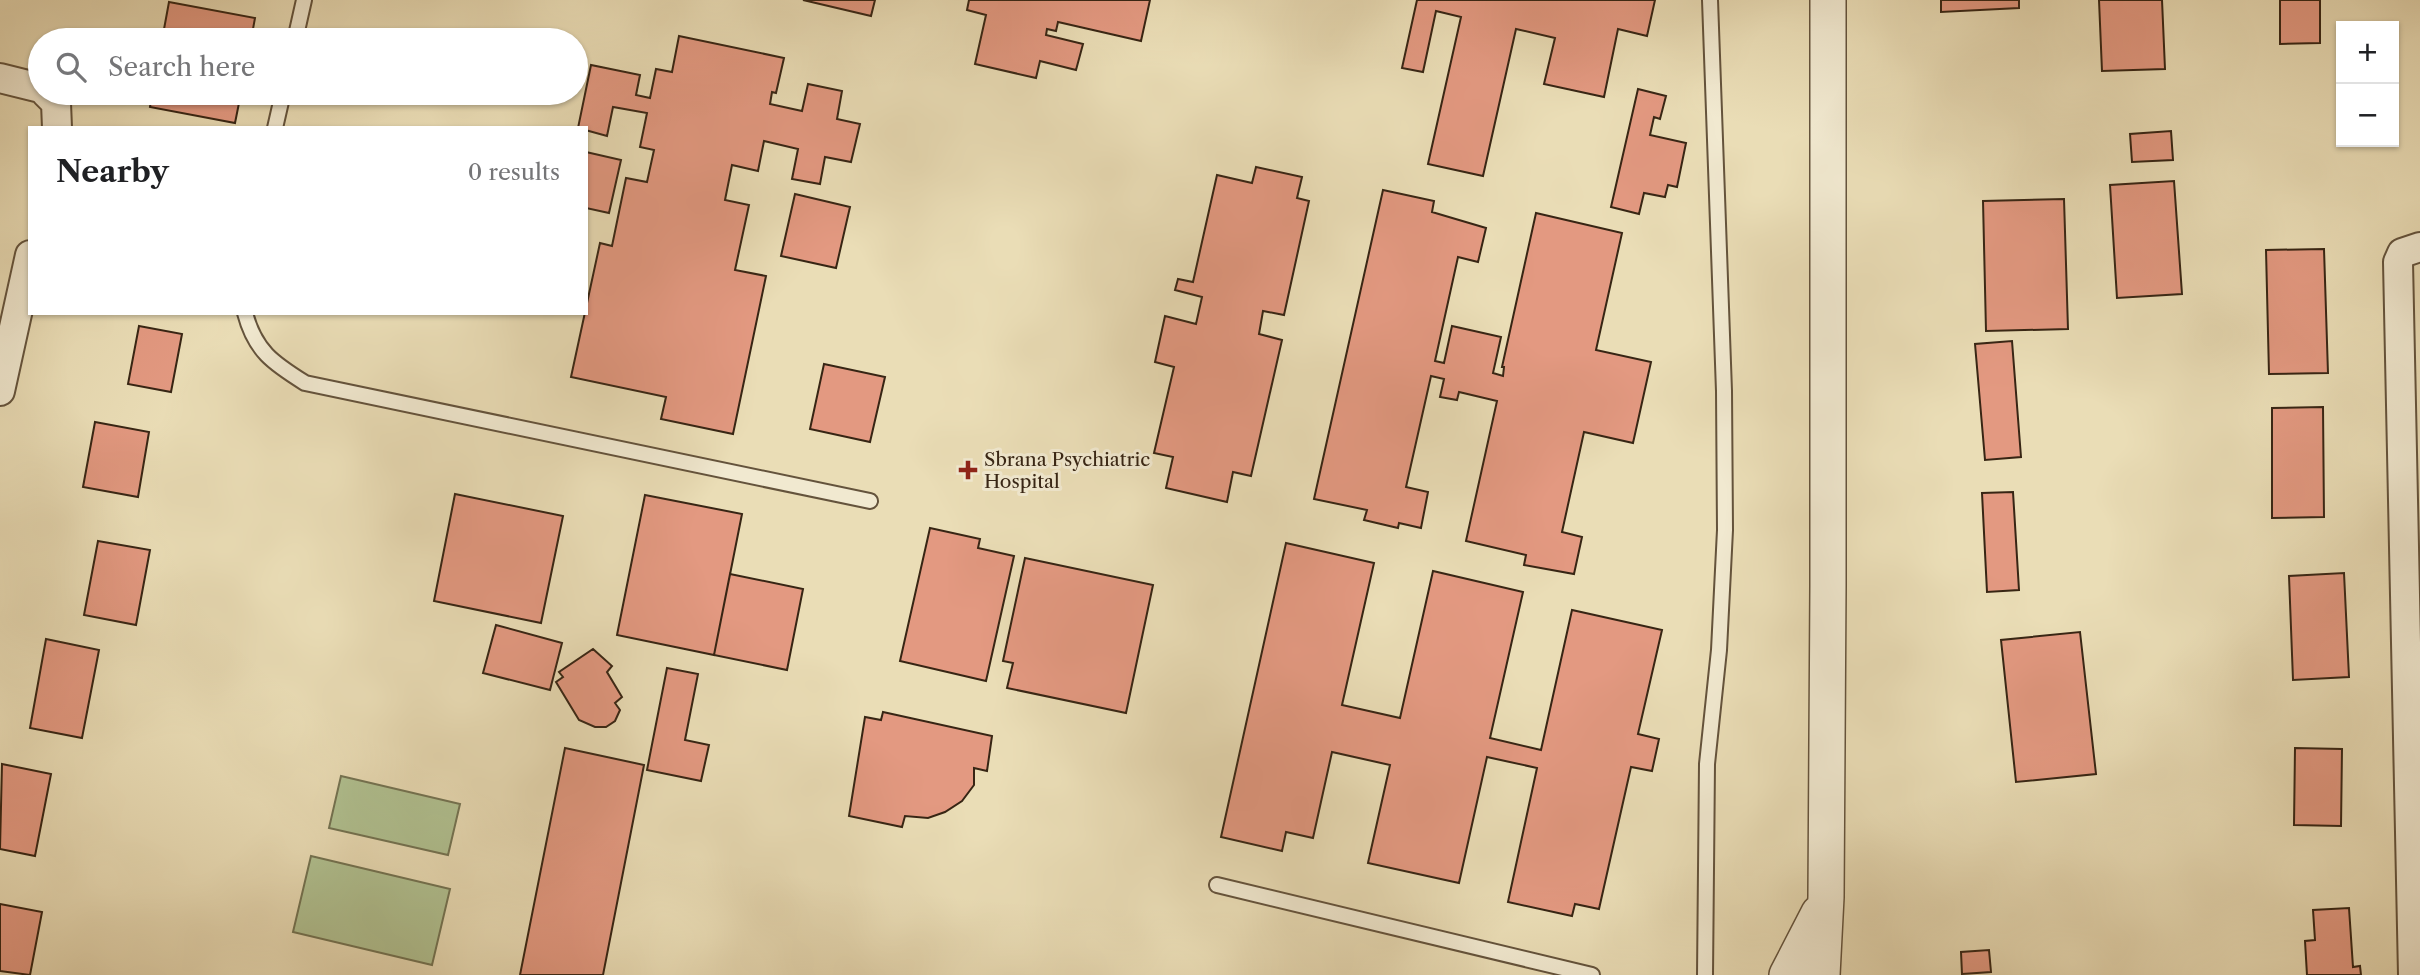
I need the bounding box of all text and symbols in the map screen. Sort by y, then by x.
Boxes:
map controls [2336,21,2399,147]
button: + [2336,21,2399,84]
search box [28,28,588,105]
icon: search [52,48,90,86]
text: Search here [108,51,255,83]
button: − [2336,84,2399,147]
text: Nearby [56,153,169,190]
text: 0 results [468,158,560,186]
place label: Sbrana Psychiatric Hospital [984,448,1150,493]
marker: Sbrana Psychiatric Hospital [958,460,978,480]

